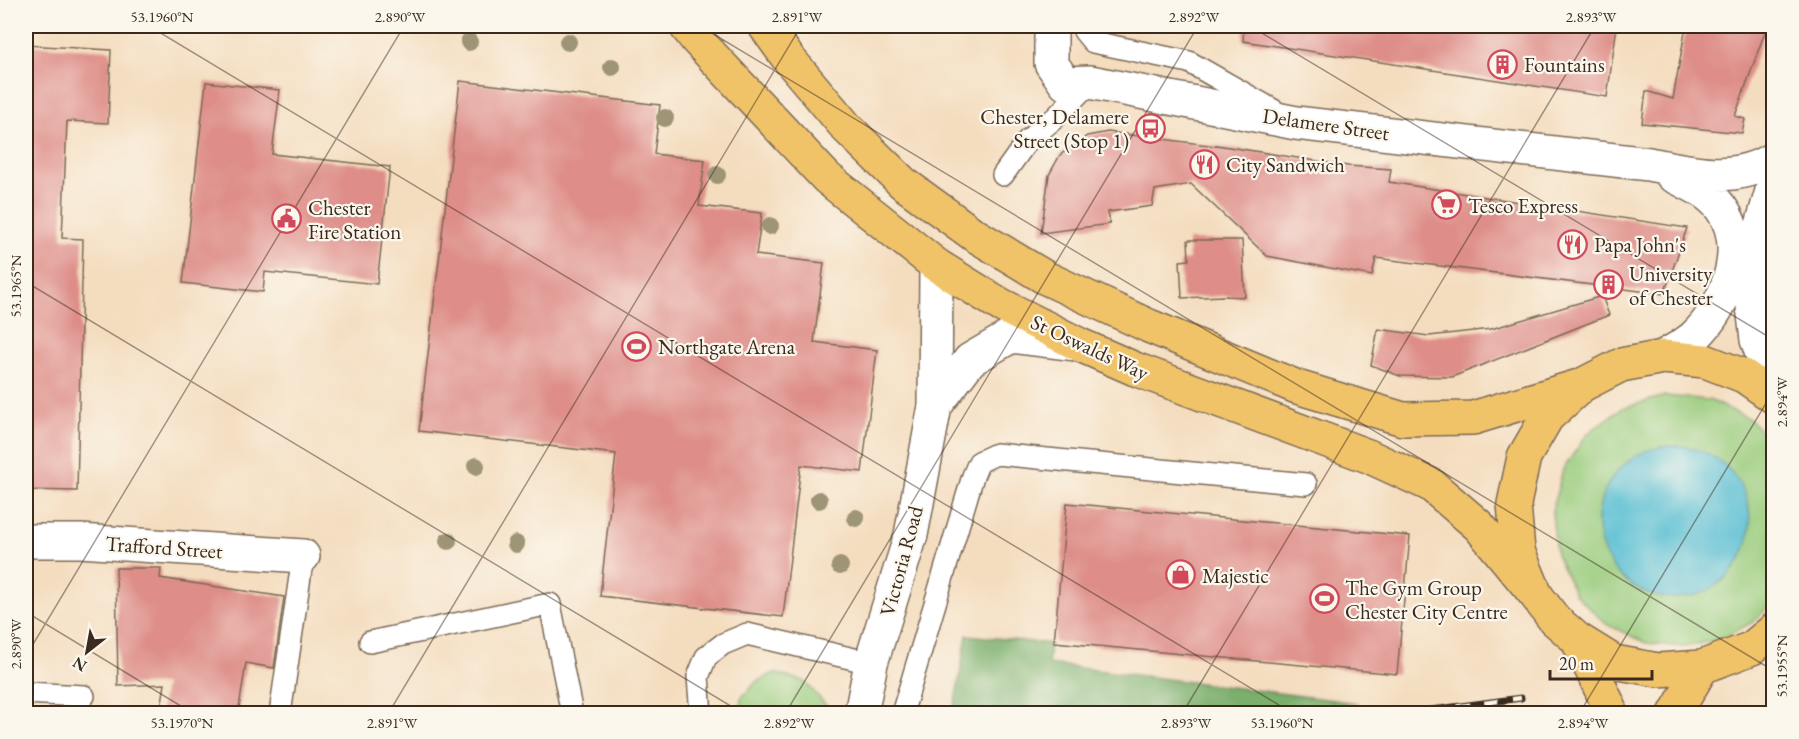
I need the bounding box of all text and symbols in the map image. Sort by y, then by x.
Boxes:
text: 53.1960°N [131,7,194,26]
text: 2.890°W [375,7,425,26]
text: 2.891°W [772,7,822,26]
text: 2.892°W [1169,7,1219,26]
text: 2.893°W [1566,7,1616,26]
building icon: Fountains [1487,48,1519,80]
place label: Fountains [1524,51,1605,78]
street label: Delamere Street [1261,102,1391,146]
place label: Chester, Delamere Street (Stop 1) [980,103,1129,154]
bus stop icon: Chester, Delamere Street (Stop 1) [1134,112,1166,144]
restaurant icon: City Sandwich [1189,148,1221,180]
place label: City Sandwich [1226,151,1345,178]
supermarket icon: Tesco Express [1431,189,1463,221]
place label: Tesco Express [1468,192,1578,219]
place label: Chester Fire Station [308,194,401,245]
public building icon: Chester Fire Station [271,203,303,235]
restaurant icon: Papa John's [1557,228,1589,260]
place label: Papa John's [1594,231,1686,258]
text: 53.1965°N [6,254,25,317]
place label: University of Chester [1629,260,1713,311]
building icon: University of Chester [1592,269,1624,301]
street label: St Oswalds Way [1027,308,1154,386]
sports icon: Northgate Arena [621,330,653,362]
place label: Northgate Arena [658,333,796,360]
text: 2.894°W [1772,377,1791,427]
street label: Victoria Road [873,503,929,619]
street label: Trafford Street [105,529,224,565]
shop icon: Majestic [1165,559,1197,591]
place label: Majestic [1202,562,1269,589]
place label: The Gym Group Chester City Centre [1345,574,1508,625]
sports icon: The Gym Group Chester City Centre [1308,583,1340,615]
text: 2.890°W [6,619,25,669]
north arrow [57,622,117,682]
text: 53.1955°N [1772,634,1791,697]
scale bar [1550,643,1652,681]
text: N [69,652,90,677]
text: 20 m [1559,652,1594,675]
text: 53.1970°N [151,713,214,732]
text: 2.891°W [367,713,417,732]
text: 2.892°W [764,713,814,732]
text: 2.893°W [1161,713,1211,732]
text: 53.1960°N [1251,713,1314,732]
text: 2.894°W [1558,713,1608,732]

